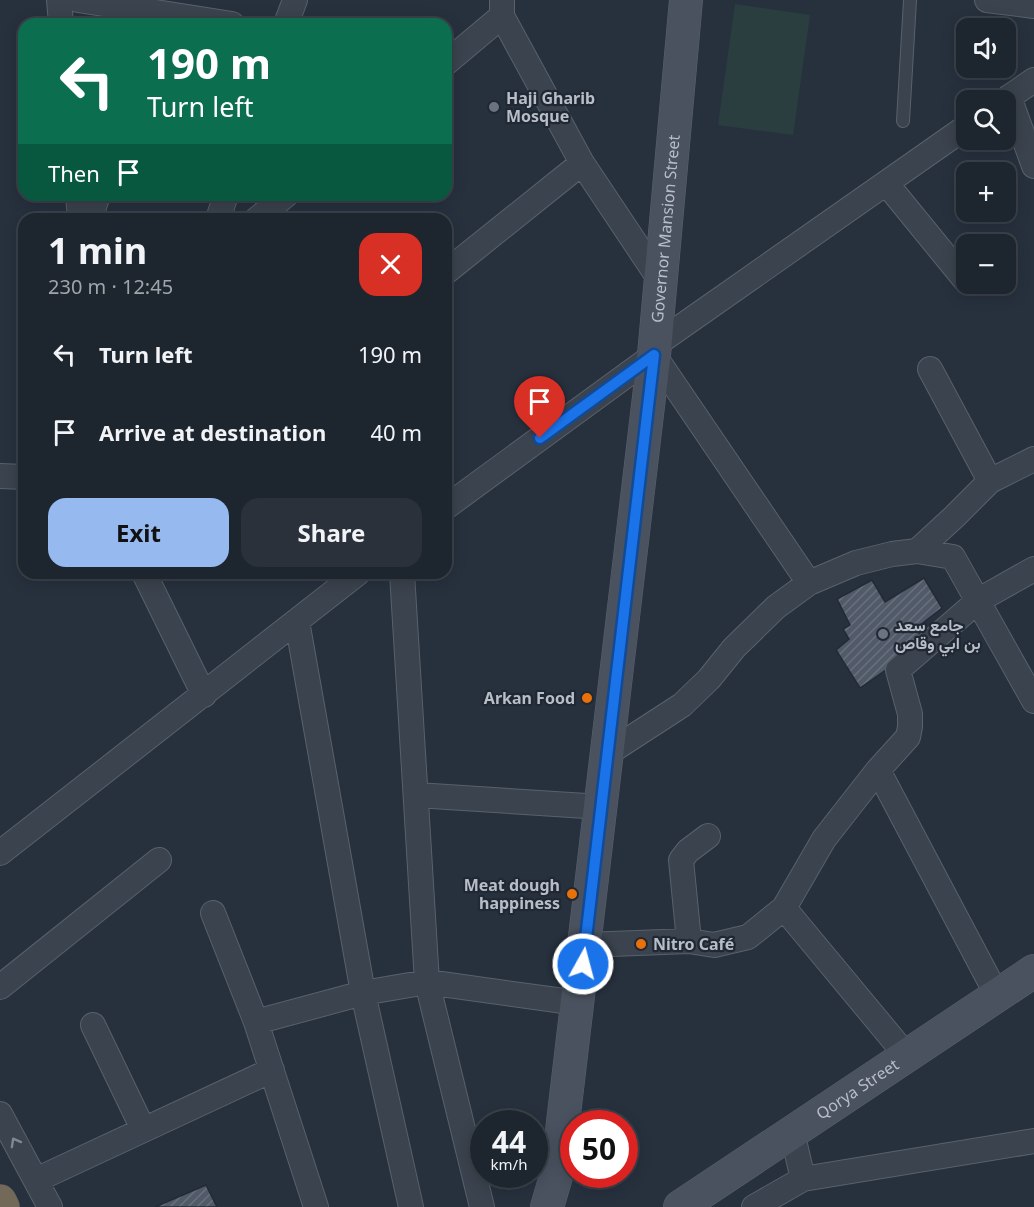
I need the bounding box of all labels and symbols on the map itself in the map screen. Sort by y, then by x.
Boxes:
place label: Haji Gharib Mosque [506,87,595,127]
marker: Haji Gharib Mosque [487,100,501,114]
street label: Governor Mansion Street [646,133,685,324]
pin [514,376,565,438]
place label: جامع سعد بن ابي وقاص [895,614,981,657]
marker: جامع سعد بن ابي وقاص [876,627,890,641]
place label: Arkan Food [484,687,575,709]
marker: Arkan Food [580,691,594,705]
place label: Meat dough happiness [464,874,560,914]
marker: Meat dough happiness [565,887,579,901]
position arrow [551,932,615,996]
place label: Nitro Café [653,933,734,955]
marker: Nitro Café [634,937,648,951]
street label: Qorya Street [812,1053,903,1124]
speed limit sign: 50 [560,1110,638,1188]
one-way arrow [11,1138,23,1148]

